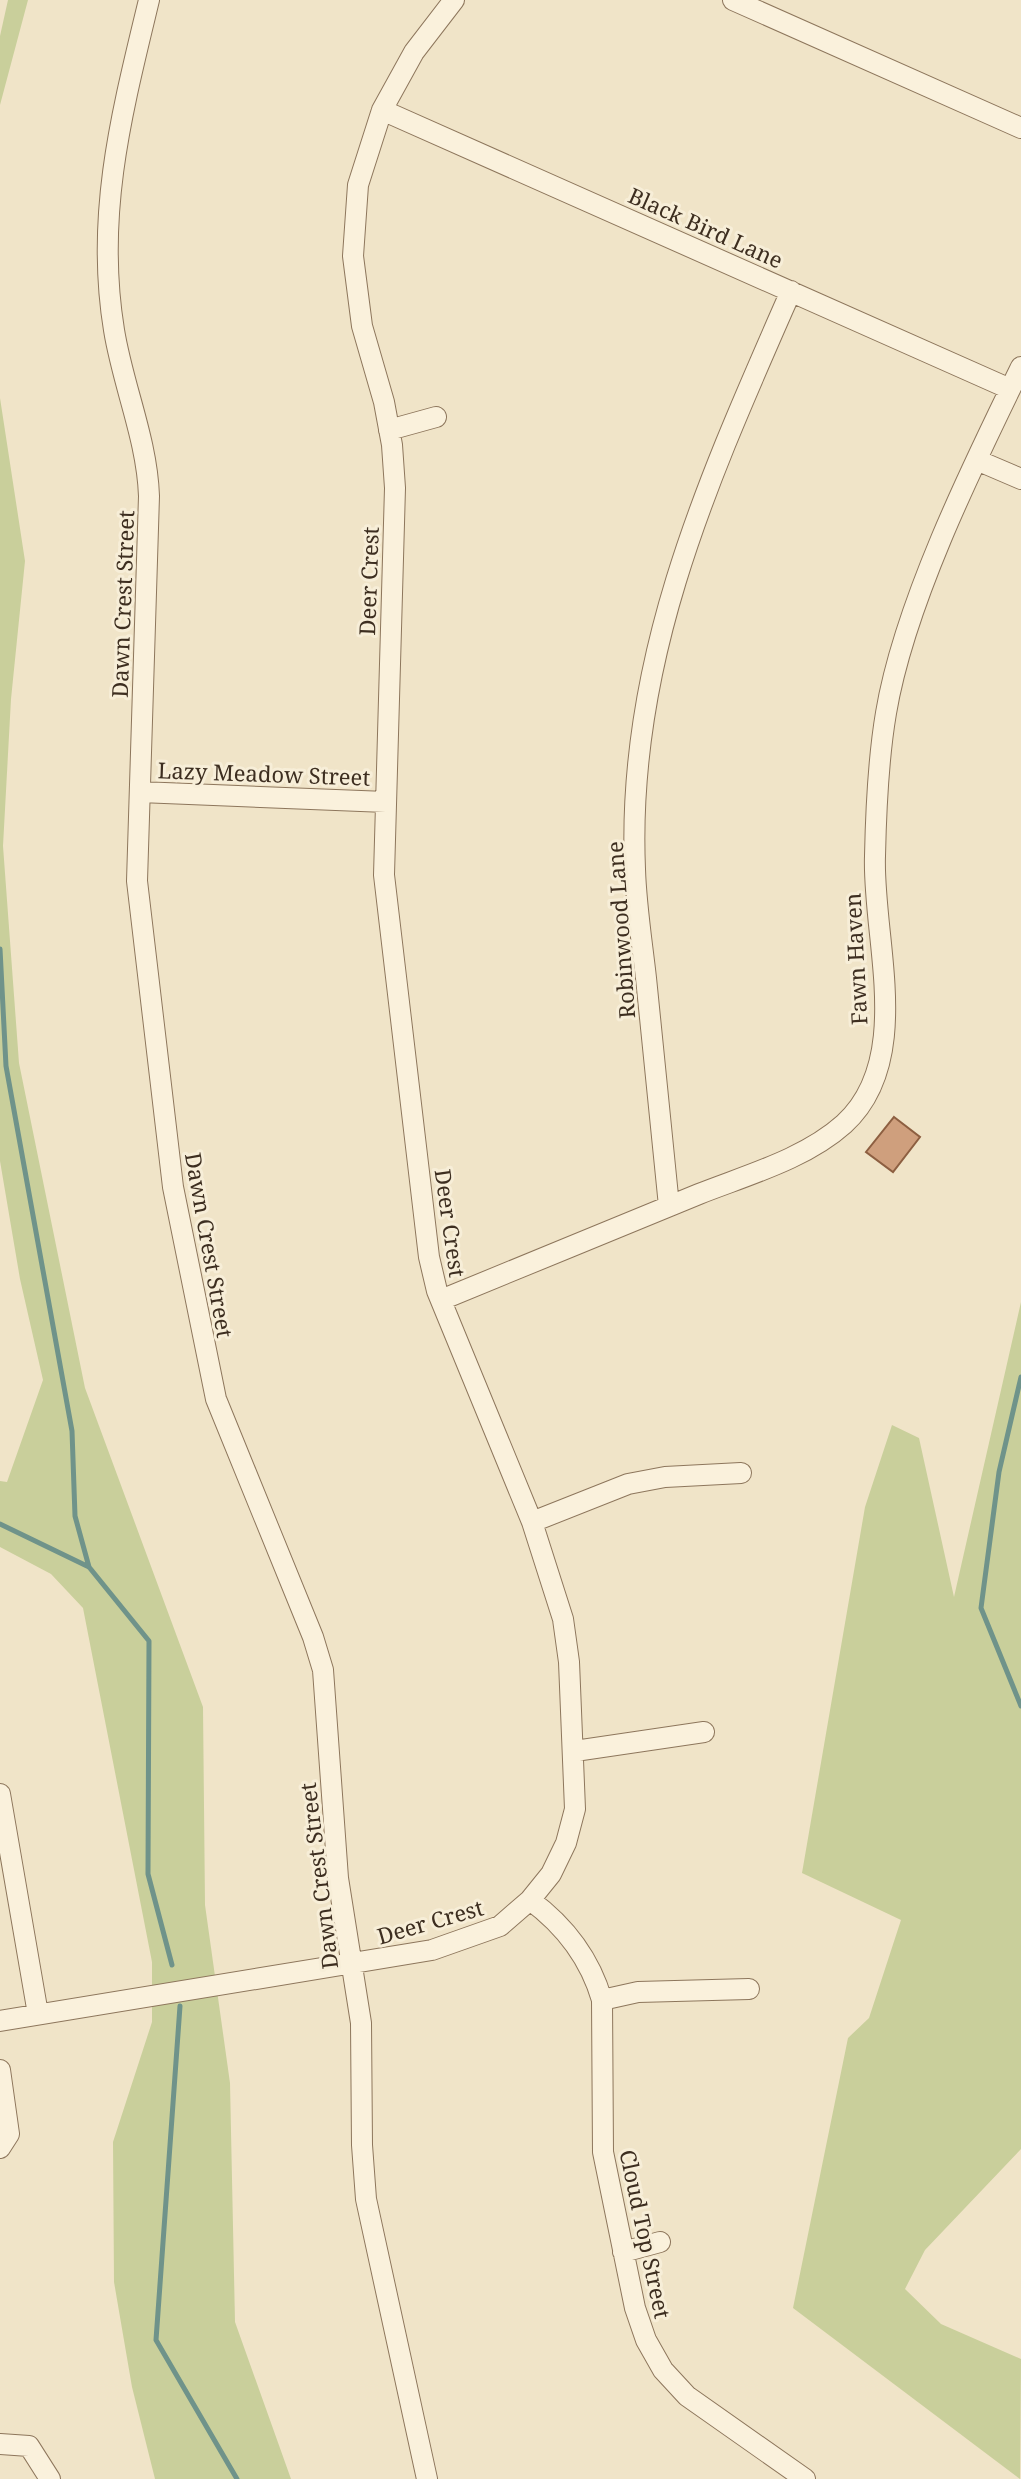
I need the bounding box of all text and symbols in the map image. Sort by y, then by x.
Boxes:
street label: Black Bird Lane [624,180,788,274]
street label: Dawn Crest Street [104,509,140,698]
street label: Deer Crest [351,526,385,636]
street label: Lazy Meadow Street [157,754,371,792]
street label: Robinwood Lane [599,840,641,1020]
street label: Fawn Haven [837,892,873,1026]
street label: Dawn Crest Street [179,1150,241,1340]
street label: Deer Crest [429,1167,473,1279]
street label: Dawn Crest Street [292,1781,344,1971]
street label: Deer Crest [374,1892,487,1950]
street label: Cloud Top Street [613,2147,679,2321]

